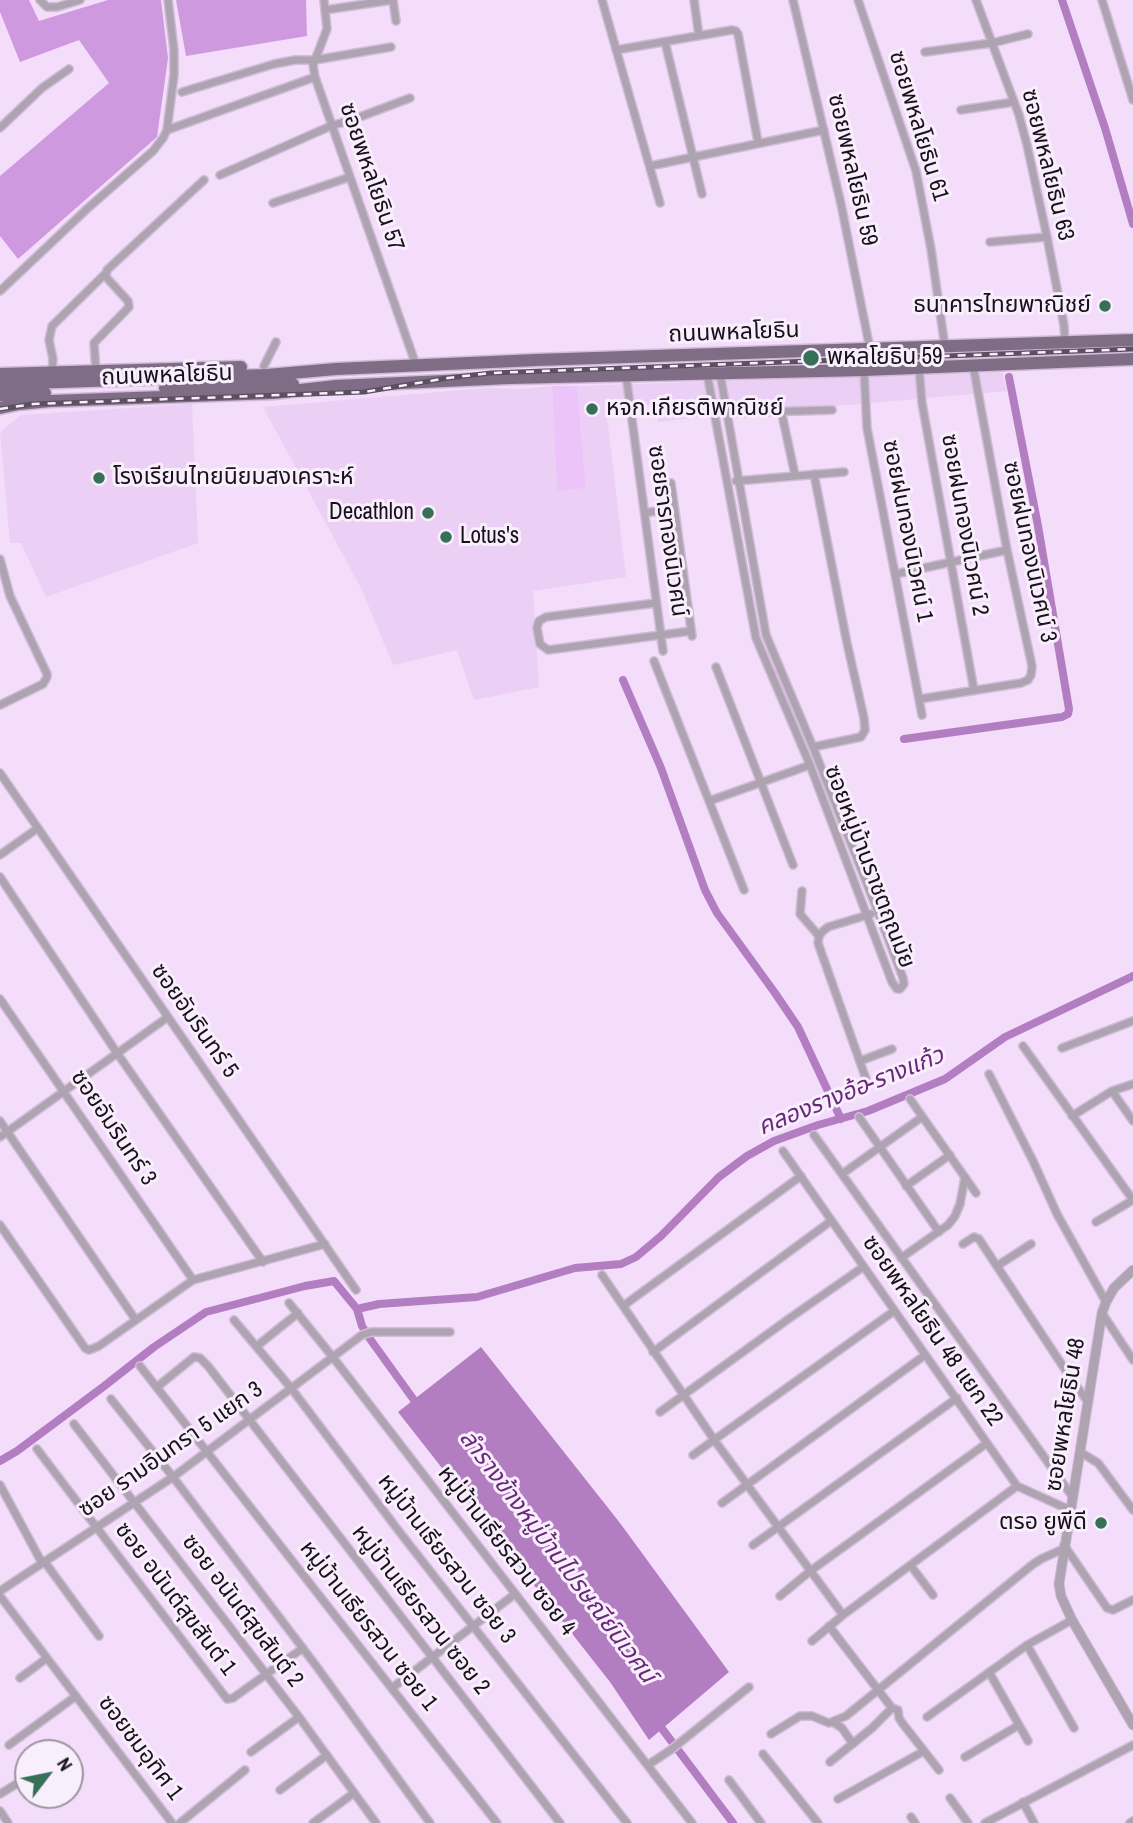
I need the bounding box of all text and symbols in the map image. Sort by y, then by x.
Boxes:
street label: ซอยพหลโยธิน 61 [882,48,954,204]
street label: ซอยพหลโยธิน 63 [1015,86,1079,244]
street label: ซอยพหลโยธิน 59 [821,91,883,249]
street label: ซอยพหลโยธิน 57 [333,99,409,255]
place label: ธนาคารไทยพาณิชย์ [913,292,1091,320]
marker: ธนาคารไทยพาณิชย์ [1097,298,1113,314]
street label: ถนนพหลโยธิน [668,317,800,349]
place label: พหลโยธิน 59 [827,344,943,372]
marker: พหลโยธิน 59 [801,348,821,368]
street label: ถนนพหลโยธิน [101,360,233,392]
place label: หจก.เกียรติพาณิชย์ [606,395,783,423]
marker: หจก.เกียรติพาณิชย์ [584,401,600,417]
street label: ซอยฝนทองนิเวศน์ 2 [934,432,994,618]
street label: ซอยฝนทองนิเวศน์ 1 [876,438,938,624]
street label: ซอยธารทองนิเวศน์ [641,444,693,618]
street label: ซอยฝนทองนิเวศน์ 3 [996,459,1062,645]
place label: โรงเรียนไทยนิยมสงเคราะห์ [113,464,354,492]
marker: โรงเรียนไทยนิยมสงเคราะห์ [91,470,107,486]
place label: Decathlon [329,499,414,527]
marker: Decathlon [420,505,436,521]
place label: Lotus's [460,523,519,551]
marker: Lotus's [438,529,454,545]
street label: ซอยหมู่บ้านราชตฤณมัย [818,762,920,972]
street label: ซอยอัมรินทร์ 5 [144,959,244,1083]
water label: คลองรางอ้อ-รางแก้ว [754,1042,948,1142]
street label: ซอยอัมรินทร์ 3 [64,1065,162,1191]
street label: ซอยพหลโยธิน 48 แยก 22 [856,1230,1008,1432]
street label: ซอยพหลโยธิน 48 [1040,1336,1092,1494]
street label: ซอย รามอินทรา 5 แยก 3 [74,1376,268,1524]
water label: ลำรางข้างหมู่บ้านไปรษณีย์นิเวศน์ [452,1425,662,1689]
street label: หมู่บ้านเธียรสวน ซอย 4 [431,1461,581,1641]
street label: หมู่บ้านเธียรสวน ซอย 3 [371,1469,521,1649]
place label: ตรอ ยูพีดี [999,1509,1087,1537]
marker: ตรอ ยูพีดี [1093,1515,1109,1531]
street label: ซอย อนันต์สุขสันต์ 1 [109,1517,241,1681]
street label: หมู่บ้านเธียรสวน ซอย 2 [345,1520,495,1700]
street label: ซอย อนันต์สุขสันต์ 2 [176,1529,308,1693]
street label: หมู่บ้านเธียรสวน ซอย 1 [293,1536,443,1716]
street label: ซอยชมอุทิศ 1 [92,1690,188,1806]
north arrow [14,1739,84,1809]
text: N [51,1752,79,1776]

